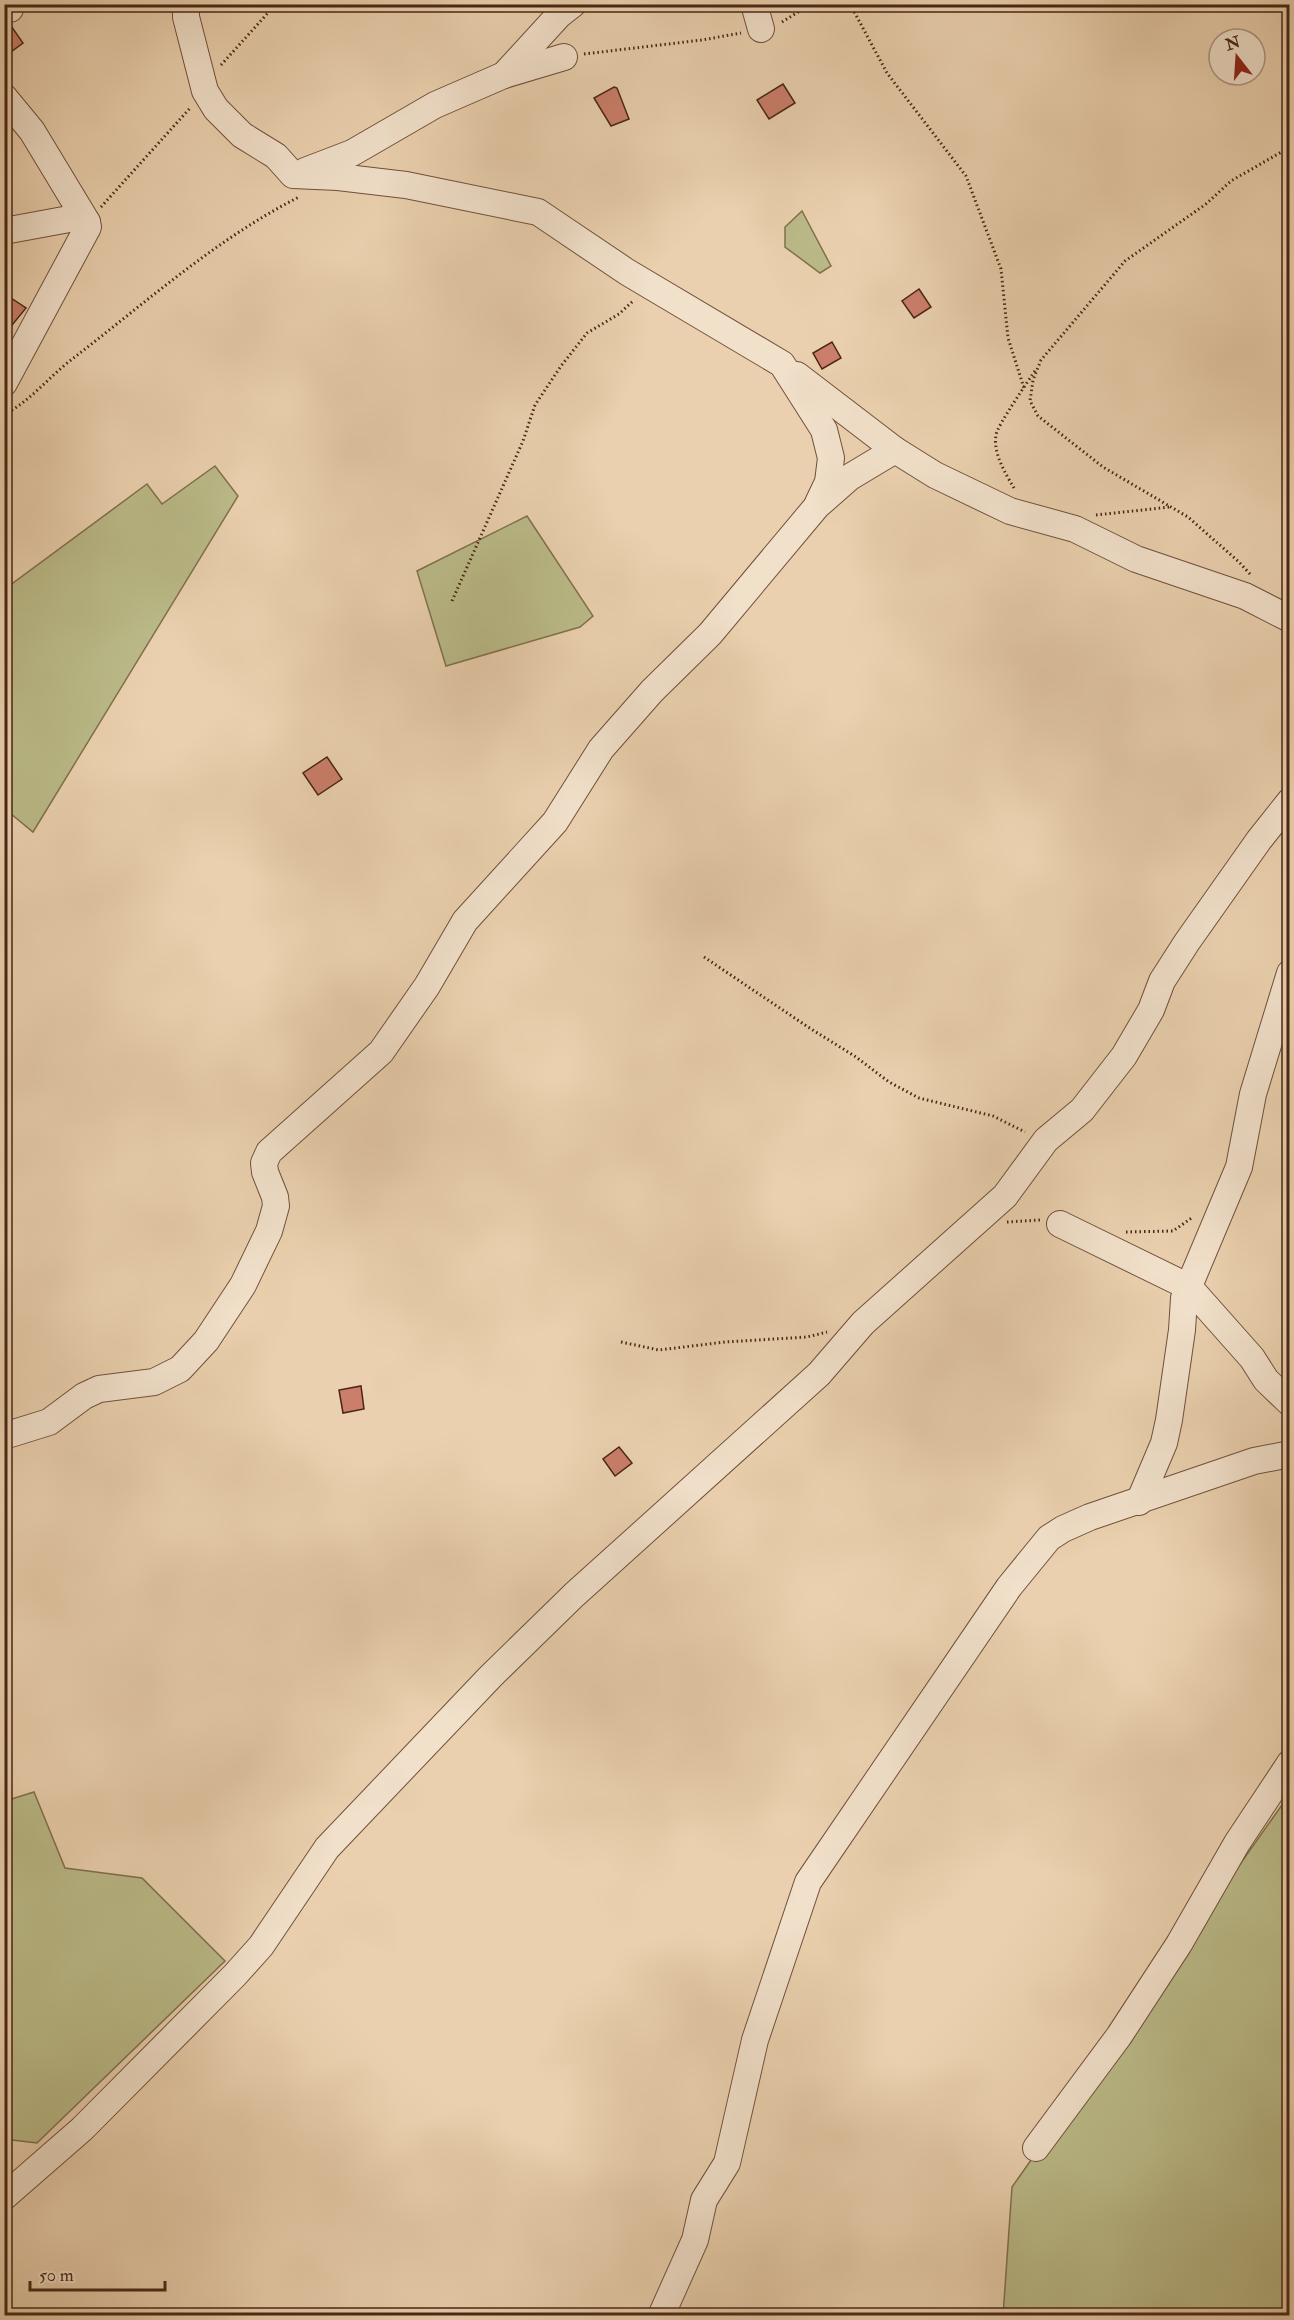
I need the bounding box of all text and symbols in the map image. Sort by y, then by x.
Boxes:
north arrow [1207,27,1267,87]
text: N [1222,32,1243,56]
scale bar [30,2254,165,2292]
text: 50 m [39,2264,74,2287]

